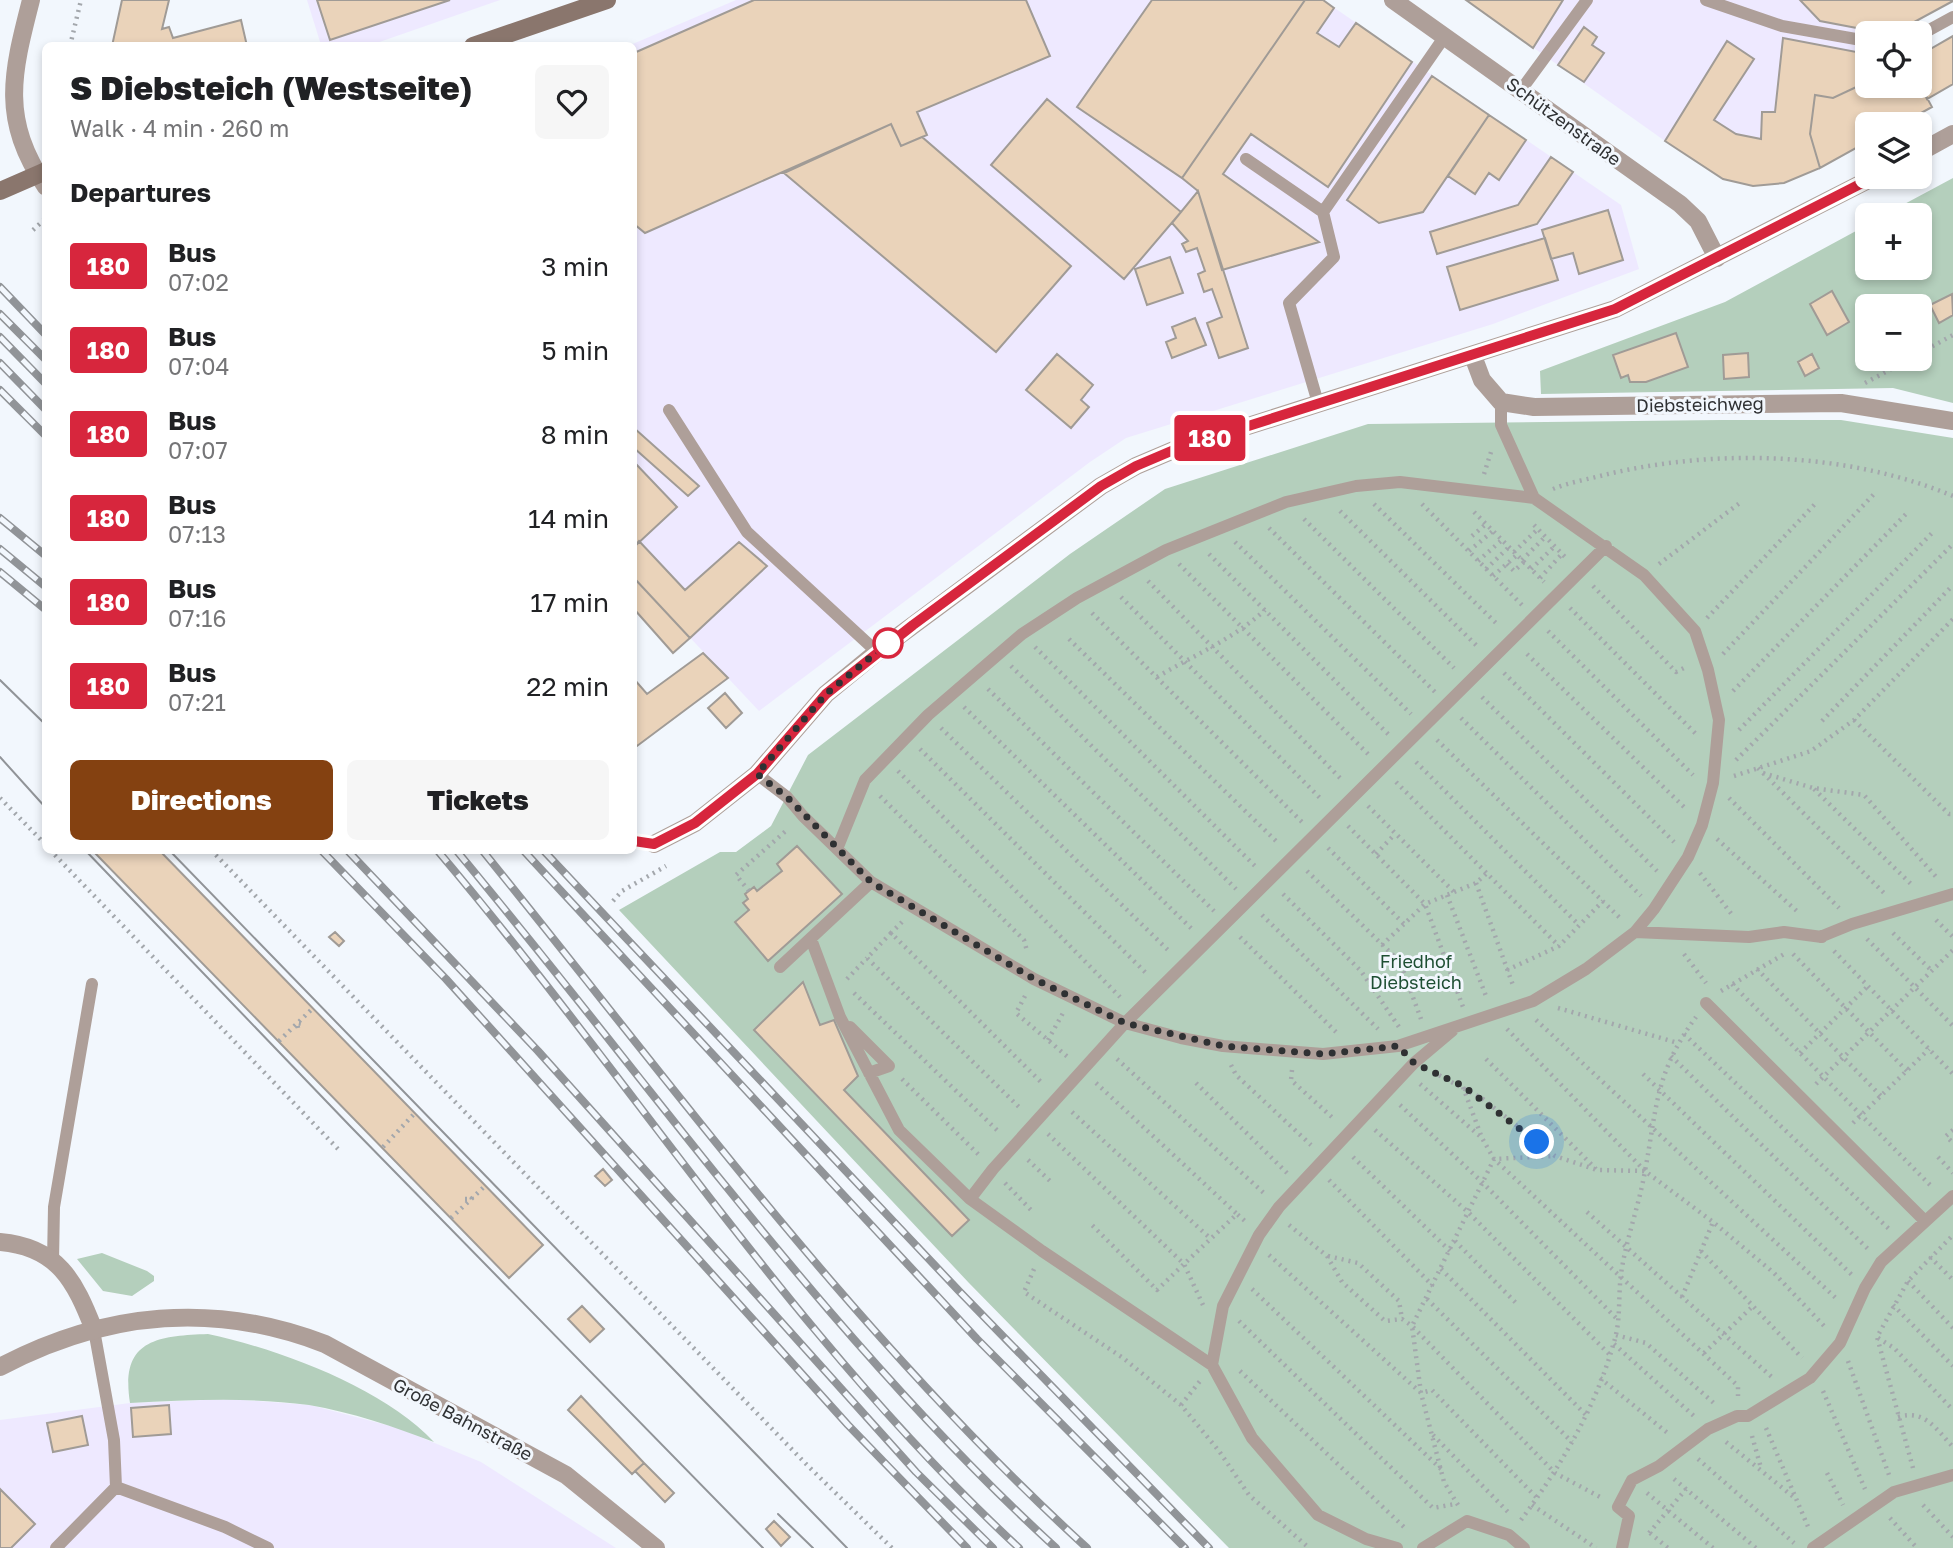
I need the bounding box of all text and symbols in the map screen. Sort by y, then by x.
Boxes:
map controls [1855,21,1932,371]
button: locate [1855,21,1932,98]
button: heart [535,65,609,139]
text: S Diebsteich (Westseite) [70,68,472,107]
street label: Schützenstraße [1502,72,1626,170]
button: layers [1855,112,1932,189]
text: Walk · 4 min · 260 m [70,114,289,142]
text: Departures [70,177,211,208]
button: + [1855,203,1932,280]
text: Bus [168,237,216,268]
text: 180 [87,251,130,280]
text: 3 min [541,251,609,282]
text: 07:02 [168,268,229,296]
button: − [1855,294,1932,371]
text: Bus [168,321,216,352]
text: 180 [87,335,130,364]
text: 5 min [541,335,609,366]
text: 07:04 [168,352,230,380]
street label: Diebsteichweg [1636,392,1764,416]
text: Bus [168,405,216,436]
line badge: 180 [1170,415,1250,461]
text: 180 [87,419,130,448]
text: 8 min [541,419,609,450]
text: 180 [1188,423,1232,452]
text: 07:07 [168,436,228,464]
text: Bus [168,489,216,520]
text: 180 [87,503,130,532]
text: 14 min [528,503,609,534]
text: 07:13 [168,520,226,548]
text: Bus [168,573,216,604]
text: 180 [87,587,130,616]
text: 17 min [530,587,609,618]
text: 07:16 [168,604,226,632]
unlabelled marker [873,628,903,658]
text: Bus [168,657,216,688]
text: 180 [87,671,130,700]
text: 22 min [526,671,609,702]
text: 07:21 [168,688,226,716]
button: Directions [70,760,333,840]
button: Tickets [347,760,609,840]
park label: Friedhof Diebsteich [1370,950,1462,993]
your location [1519,1124,1554,1159]
street label: Große Bahnstraße [390,1373,536,1465]

